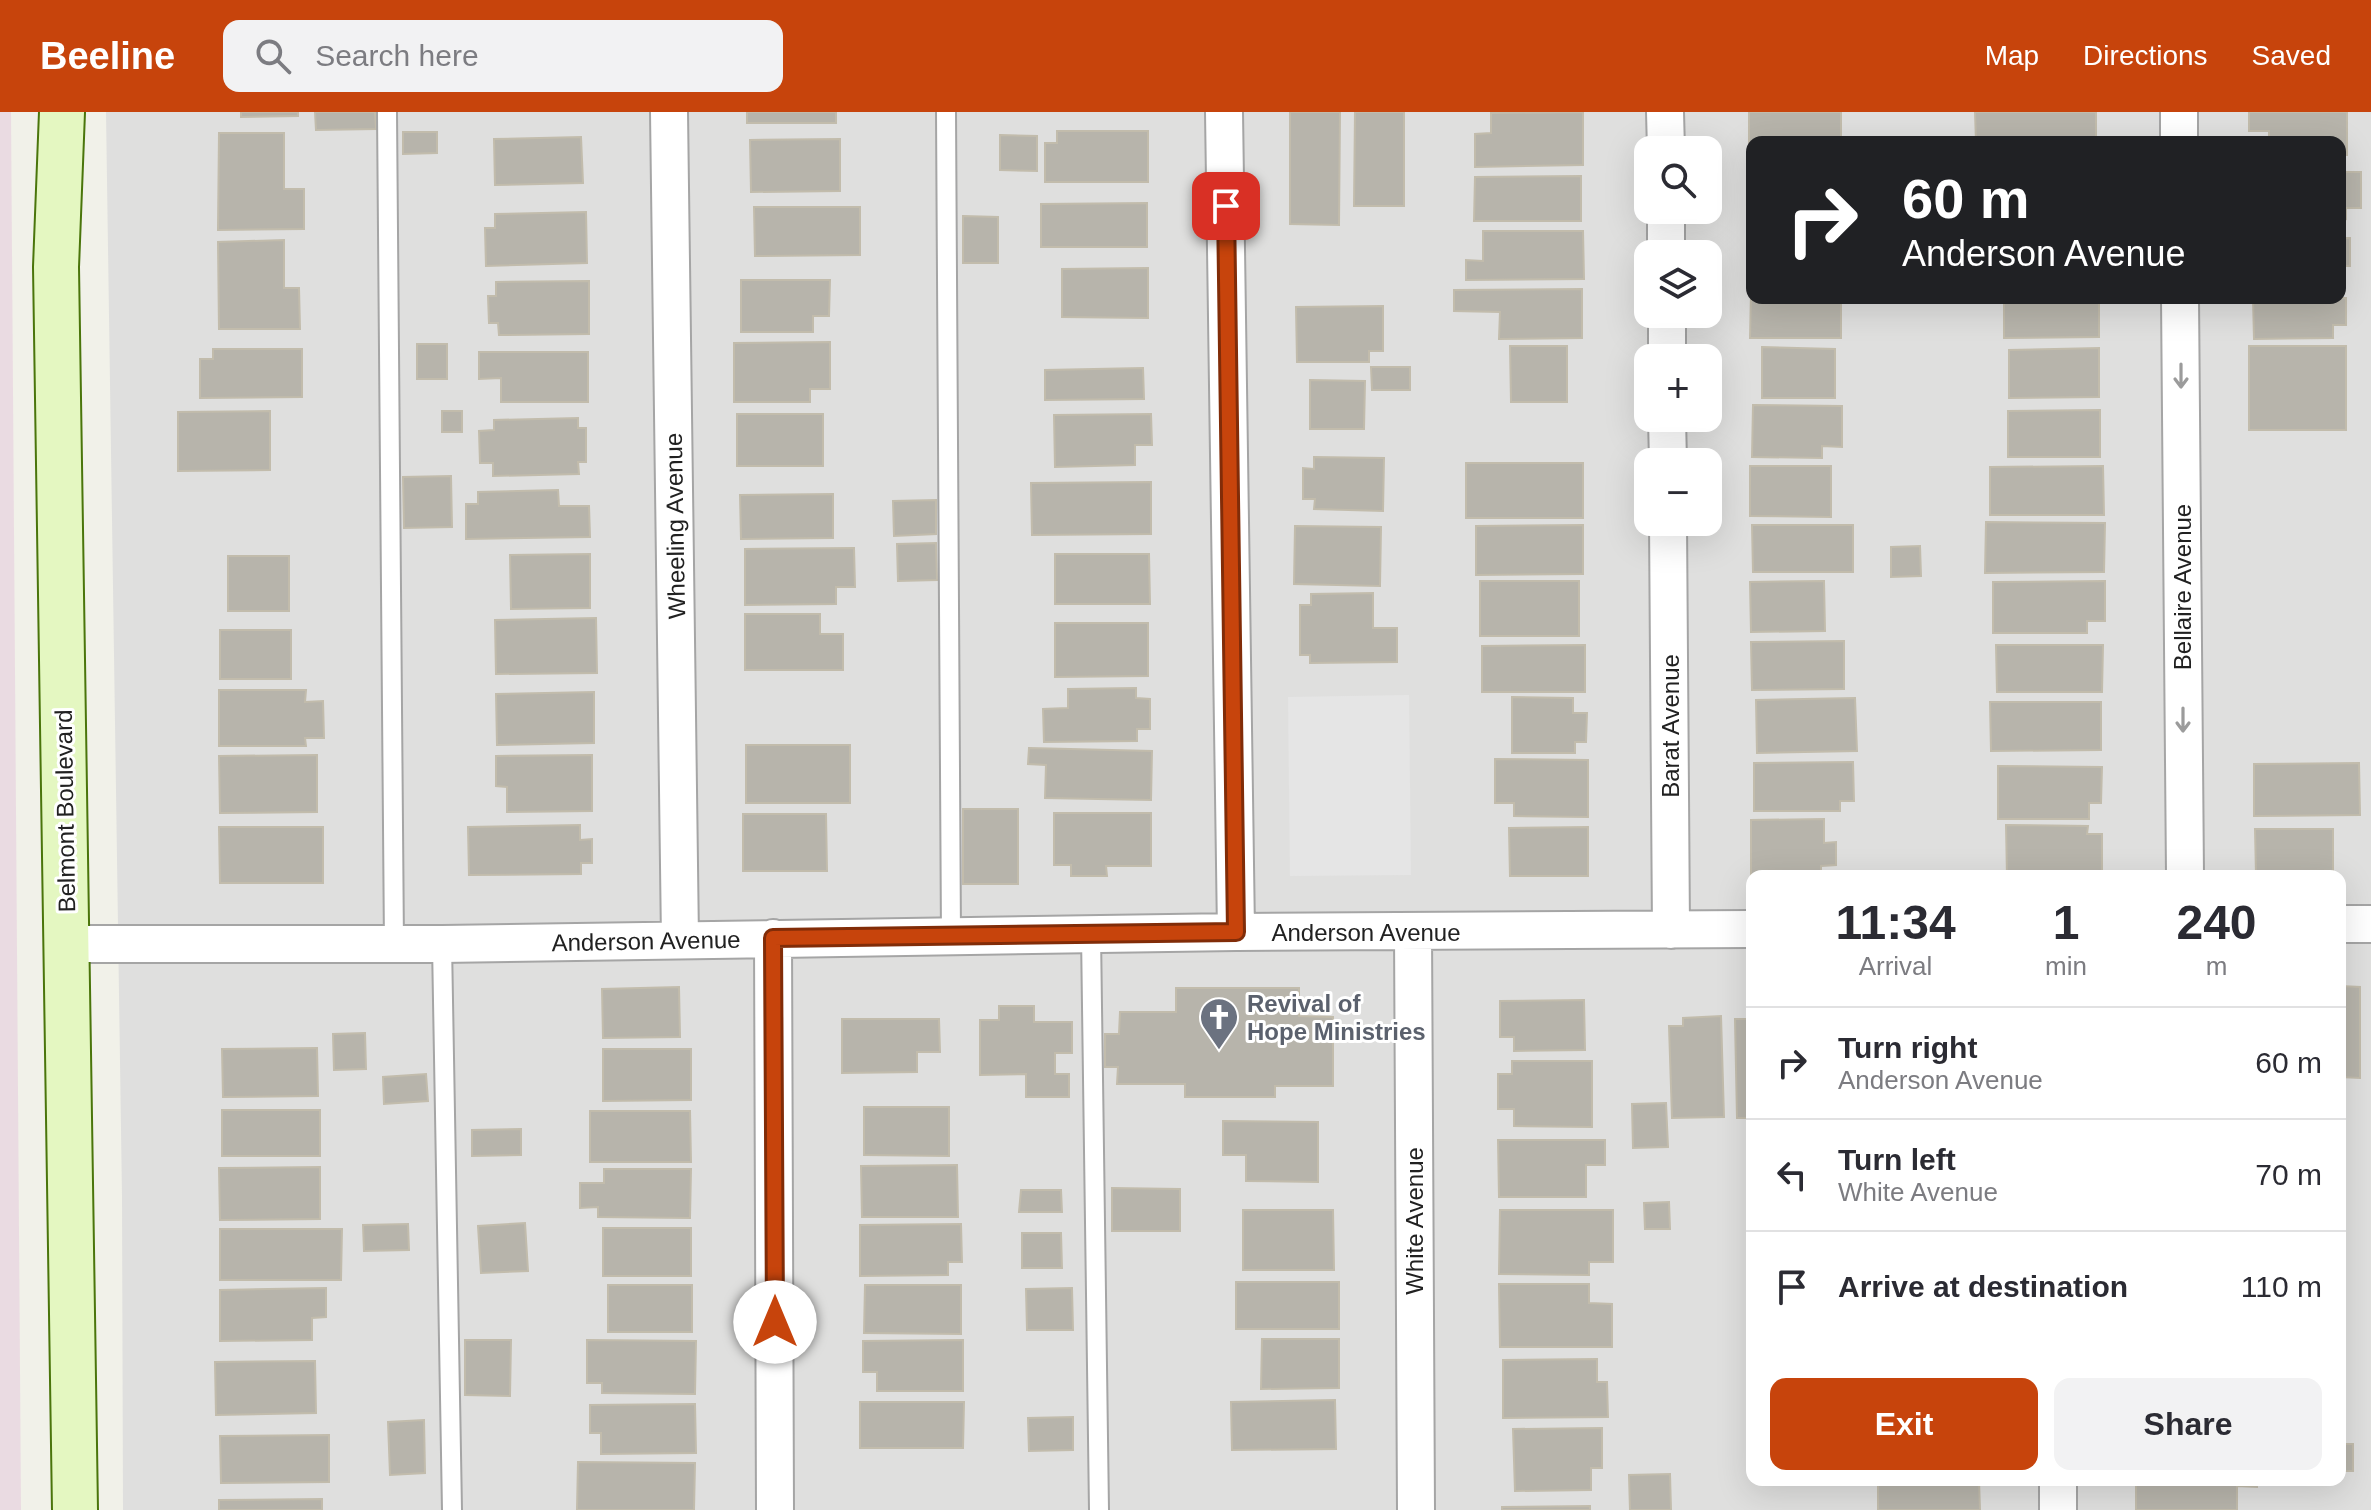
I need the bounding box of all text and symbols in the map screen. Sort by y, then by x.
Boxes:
search box [223,20,783,92]
icon: search [251,34,295,78]
text: Beeline [40,35,175,77]
text: Search here [315,39,479,72]
text: Map [1985,40,2039,71]
text: Directions [2083,40,2208,71]
text: Saved [2252,40,2331,71]
map controls [1634,136,1722,536]
button: search [1634,136,1722,224]
text: 60 m [1902,167,2030,230]
icon: right [1770,168,1874,272]
pin [1192,172,1260,240]
icon: arrive [1204,184,1248,228]
text: Anderson Avenue [1902,233,2186,274]
button: layers [1634,240,1722,328]
button: + [1634,344,1722,432]
one-way arrow [2173,362,2189,389]
street label: Wheeling Avenue [660,433,690,619]
button: − [1634,448,1722,536]
street label: Bellaire Avenue [2169,504,2196,670]
street label: Barat Avenue [1657,654,1684,798]
one-way arrow [2175,706,2191,733]
street label: Belmont Boulevard [50,709,80,913]
text: 11:34 [1835,896,1956,949]
text: 1 [2053,896,2079,949]
text: 240 [2176,896,2257,949]
street label: Anderson Avenue [1271,919,1461,946]
street label: Anderson Avenue [551,926,741,956]
text: Arrival [1859,951,1932,981]
text: min [2045,951,2087,981]
text: m [2206,951,2227,981]
place label: Revival of Hope Ministries [1247,990,1426,1045]
church icon: Revival of Hope Ministries [1198,996,1240,1051]
text: Turn right [1838,1031,1977,1064]
icon: right [1770,1041,1814,1085]
text: 60 m [2255,1046,2322,1079]
text: Anderson Avenue [1838,1065,2043,1095]
text: Turn left [1838,1143,1956,1176]
street label: White Avenue [1401,1147,1428,1295]
icon: left [1770,1153,1814,1197]
text: 70 m [2255,1158,2322,1191]
text: White Avenue [1838,1177,1998,1207]
icon: arrive [1770,1265,1814,1309]
text: Arrive at destination [1838,1270,2128,1303]
text: 110 m [2241,1270,2322,1303]
position arrow [733,1280,817,1364]
button: Exit [1770,1378,2038,1470]
button: Share [2054,1378,2322,1470]

